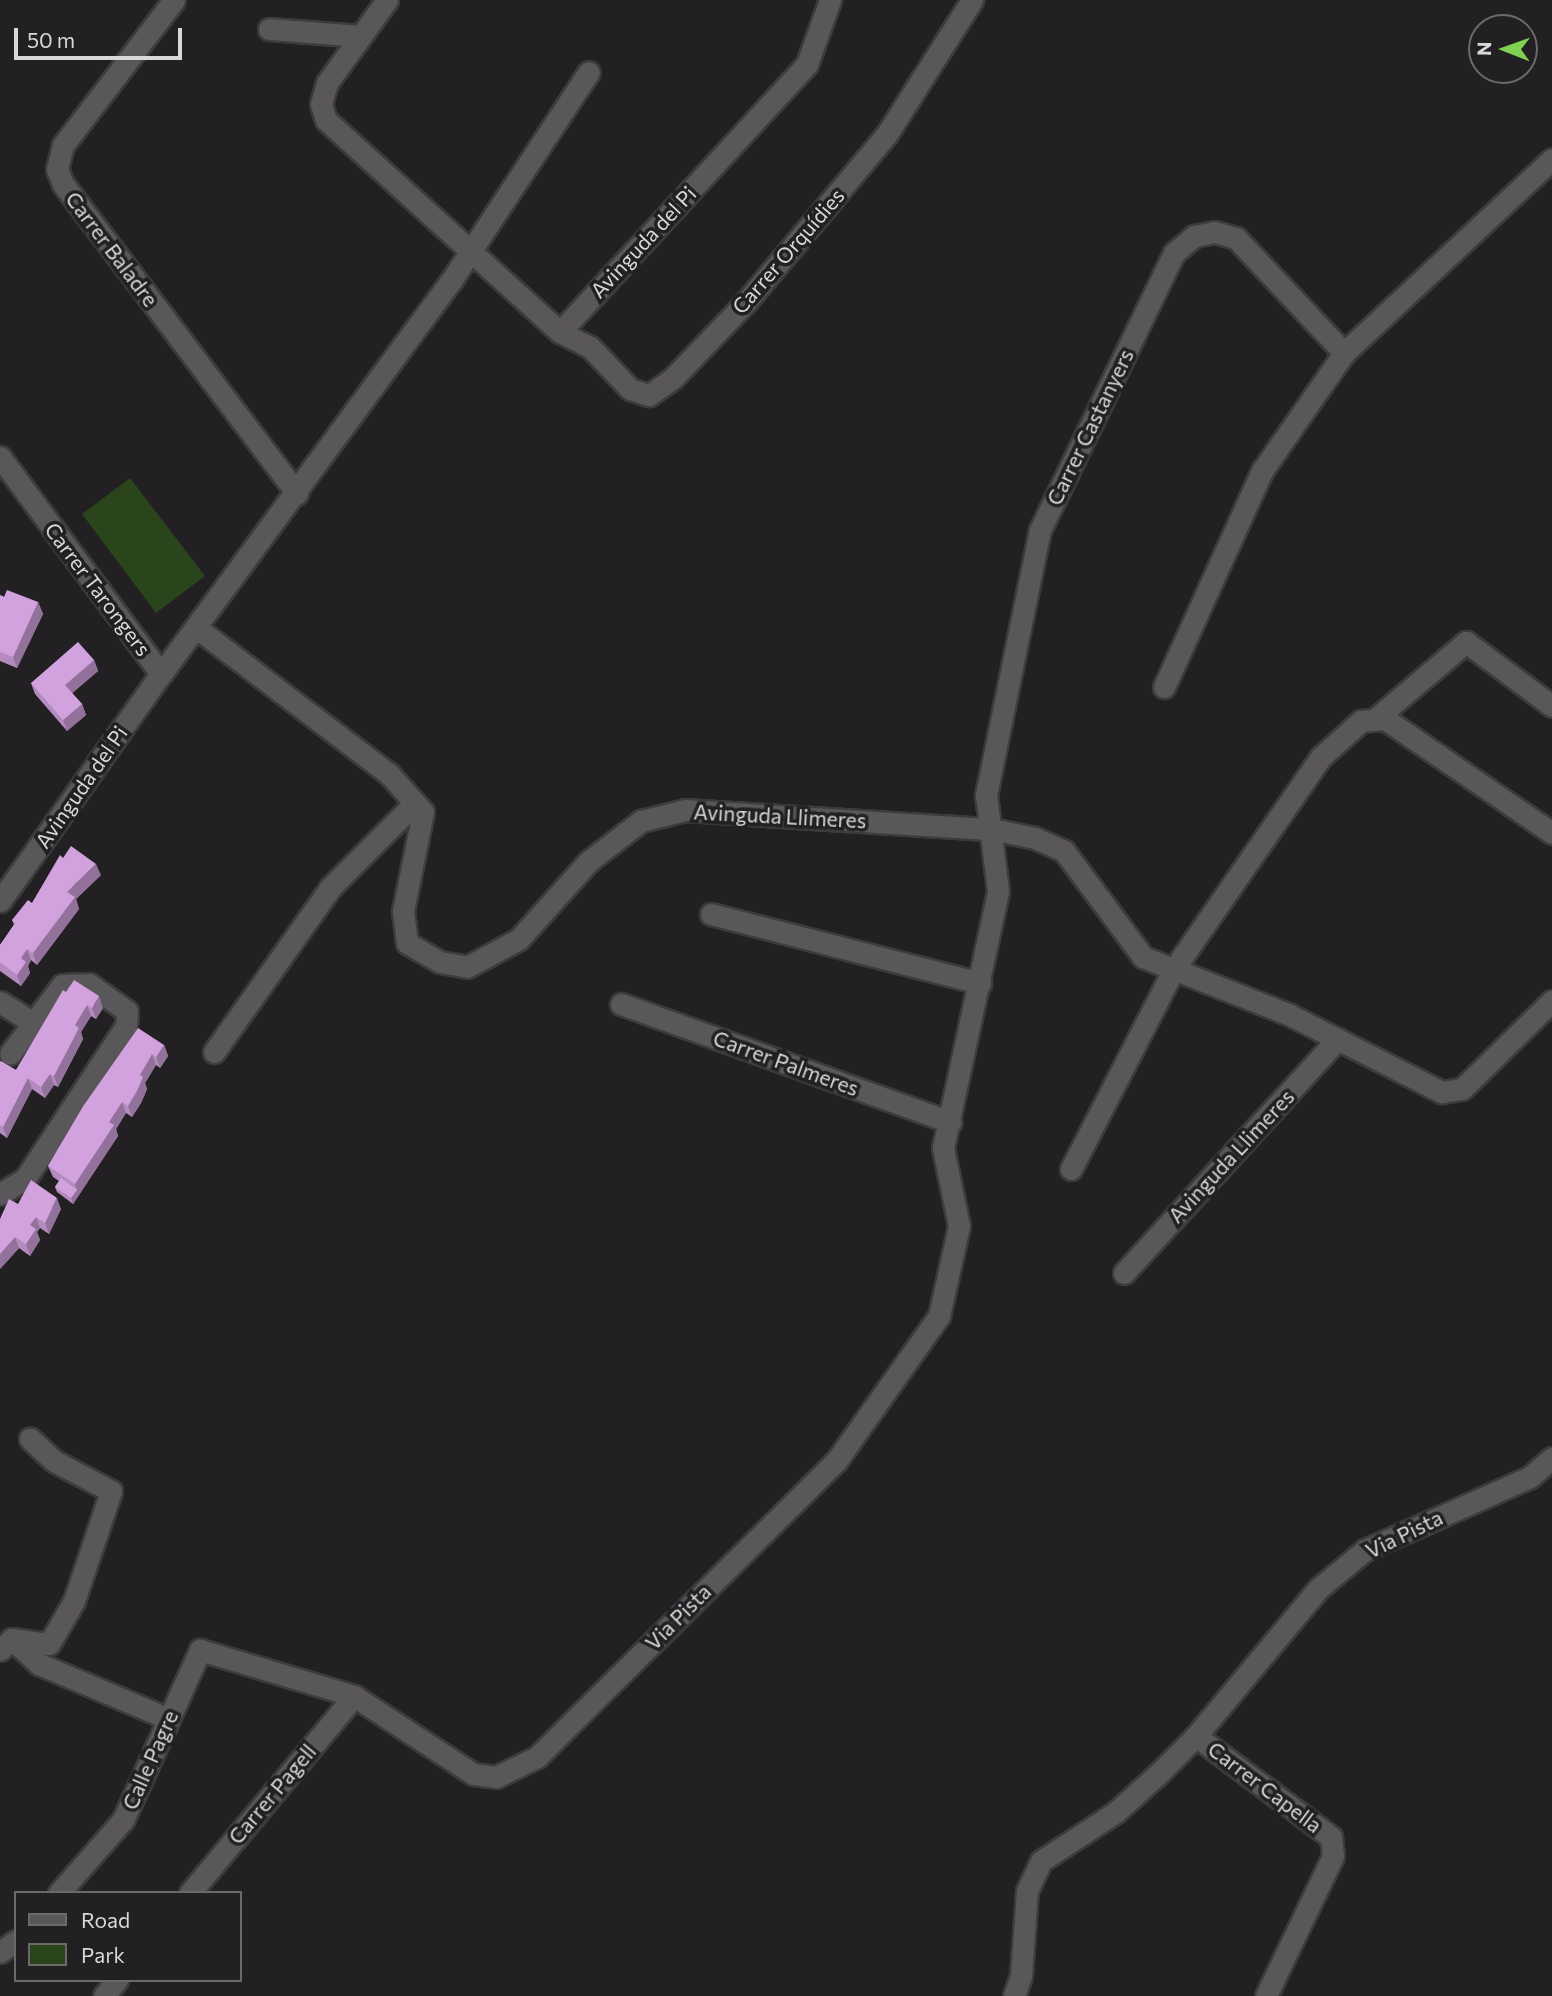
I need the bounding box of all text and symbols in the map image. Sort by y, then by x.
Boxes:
scale bar [18,14,186,58]
north arrow [1468,14,1538,84]
text: 50 m [27,27,75,52]
text: N [1472,41,1495,56]
street label: Avinguda del Pi [585,181,701,303]
street label: Carrer Orquídies [727,183,849,319]
street label: Carrer Baladre [61,187,163,311]
street label: Carrer Castanyers [1041,345,1139,509]
street label: Carrer Tarongers [40,517,156,661]
street label: Avinguda del Pi [30,721,132,853]
street label: Avinguda Llimeres [693,799,867,833]
street label: Carrer Palmeres [710,1025,862,1101]
street label: Avinguda Llimeres [1163,1084,1299,1228]
street label: Via Pista [1361,1505,1447,1563]
street label: Via Pista [640,1579,716,1655]
street label: Calle Pagre [117,1707,183,1813]
street label: Carrer Capella [1203,1736,1327,1838]
street label: Carrer Pagell [223,1739,321,1849]
legend [14,1891,242,1982]
text: Road [81,1907,130,1932]
text: Park [81,1942,125,1967]

